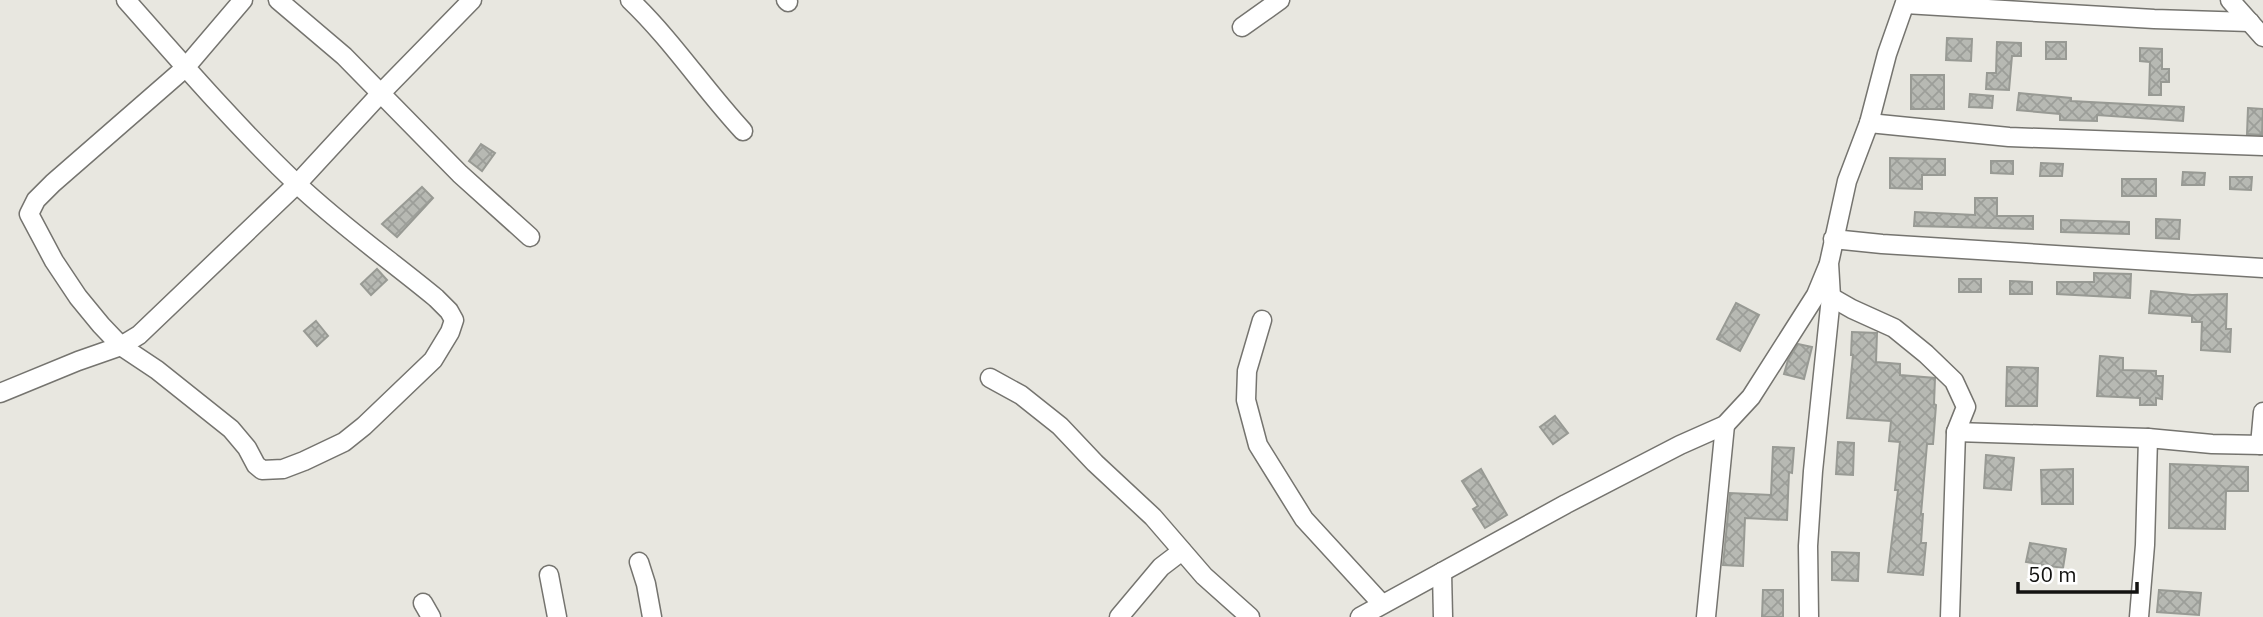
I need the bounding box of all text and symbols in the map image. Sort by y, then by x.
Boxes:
scale bar [2018,550,2137,594]
text: 50 m [2028,560,2077,588]

